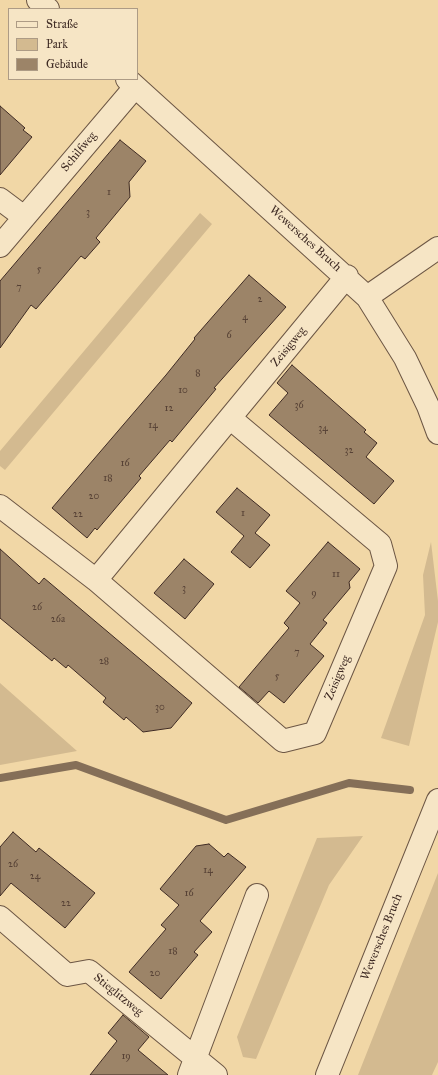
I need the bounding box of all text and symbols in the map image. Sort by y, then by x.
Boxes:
legend [8,8,138,80]
text: Straße [46,17,78,31]
text: Park [46,37,68,51]
text: Gebäude [46,57,88,71]
street label: Schilfweg [58,129,100,175]
house number: 1 [107,187,111,199]
street label: Wewersches Bruch [266,203,344,275]
house number: 3 [86,207,90,219]
house number: 5 [37,264,41,276]
house number: 7 [16,282,22,294]
house number: 2 [258,294,262,306]
house number: 4 [242,312,248,324]
street label: Zeisigweg [268,324,310,370]
house number: 6 [226,330,232,342]
house number: 8 [195,368,201,380]
house number: 10 [178,385,188,397]
house number: 36 [294,400,304,412]
house number: 12 [165,403,173,415]
house number: 14 [148,420,158,432]
house number: 34 [318,423,328,435]
house number: 32 [345,445,353,457]
house number: 16 [120,458,130,470]
house number: 18 [103,473,113,485]
house number: 20 [89,491,99,503]
house number: 1 [241,508,245,520]
house number: 22 [73,509,83,521]
house number: 11 [332,569,340,581]
house number: 3 [182,583,186,595]
house number: 9 [311,588,317,600]
house number: 26 [32,602,42,614]
house number: 26a [51,614,65,626]
house number: 7 [294,647,300,659]
street label: Zeisigweg [322,653,354,703]
house number: 28 [99,656,109,668]
house number: 5 [275,671,279,683]
house number: 30 [155,702,165,714]
house number: 26 [8,859,18,871]
house number: 14 [203,865,213,877]
house number: 24 [30,871,40,883]
house number: 16 [184,888,194,900]
street label: Wewersches Bruch [358,892,406,982]
house number: 22 [61,898,71,910]
house number: 18 [168,946,178,958]
house number: 20 [150,968,160,980]
street label: Stieglitzweg [90,971,146,1019]
house number: 19 [121,1051,131,1063]

